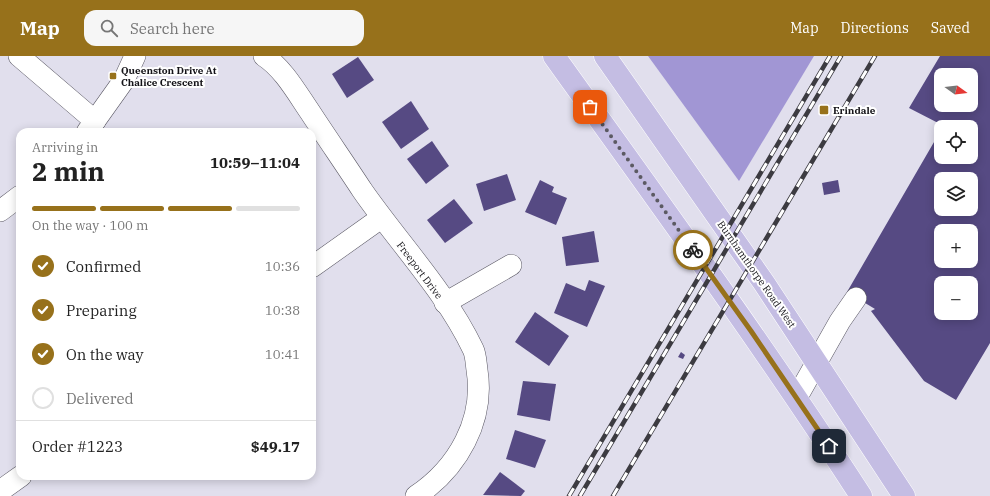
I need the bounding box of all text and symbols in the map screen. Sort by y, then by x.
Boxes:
search box [84,10,364,46]
text: Map [20,16,60,40]
icon: search [98,17,120,39]
text: Search here [130,19,214,38]
text: Map [790,19,819,37]
text: Directions [841,19,909,37]
text: Saved [931,19,970,37]
place label: Queenston Drive At Chalice Crescent [121,64,217,89]
north arrow [934,68,978,112]
map controls [934,68,978,320]
marker: Queenston Drive At Chalice Crescent [108,71,118,81]
pin [573,90,607,124]
icon: bag [579,96,601,118]
marker: Erindale [818,104,830,116]
place label: Erindale [833,104,876,117]
button: locate [934,120,978,164]
text: Arriving in [32,139,98,156]
text: 10:59–11:04 [210,153,300,172]
text: 2 min [32,154,105,188]
button: layers [934,172,978,216]
text: On the way · 100 m [32,217,148,234]
street label: Burnhamthorpe Road West [715,218,799,331]
button: + [934,224,978,268]
courier [673,230,713,270]
street label: Freeport Drive [394,239,445,302]
icon: bike [682,239,704,261]
icon: check [32,255,54,277]
text: Confirmed [66,257,141,276]
text: 10:36 [265,258,300,275]
button: − [934,276,978,320]
icon: check [32,299,54,321]
text: Preparing [66,301,137,320]
text: 10:38 [265,302,300,319]
icon: check [32,343,54,365]
text: On the way [66,345,144,364]
text: 10:41 [265,346,300,363]
text: Delivered [66,389,134,408]
pin [812,429,846,463]
icon: home [818,435,840,457]
text: Order #1223 [32,437,123,456]
text: $49.17 [251,437,300,456]

